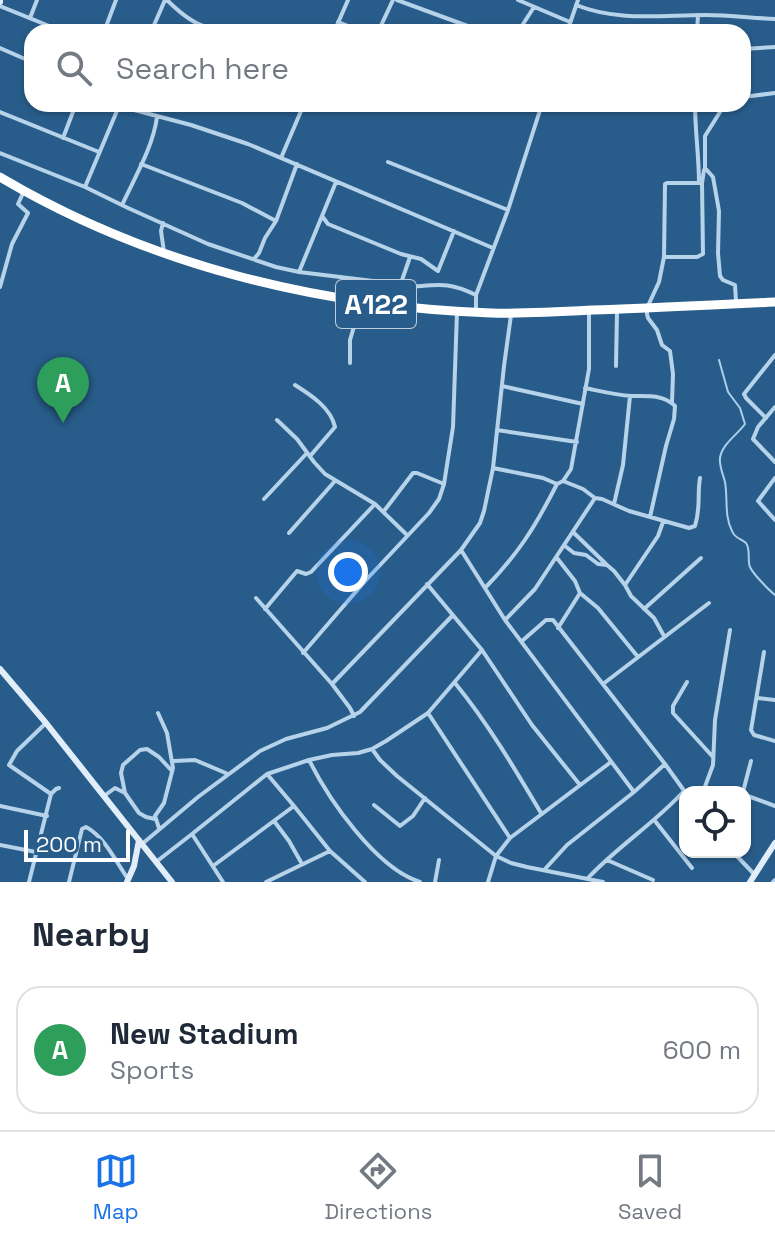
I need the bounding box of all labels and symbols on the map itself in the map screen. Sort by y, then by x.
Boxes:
road number: A122 [336,280,416,328]
pin: A [37,357,89,423]
your location [328,552,368,592]
scale bar [24,826,130,862]

